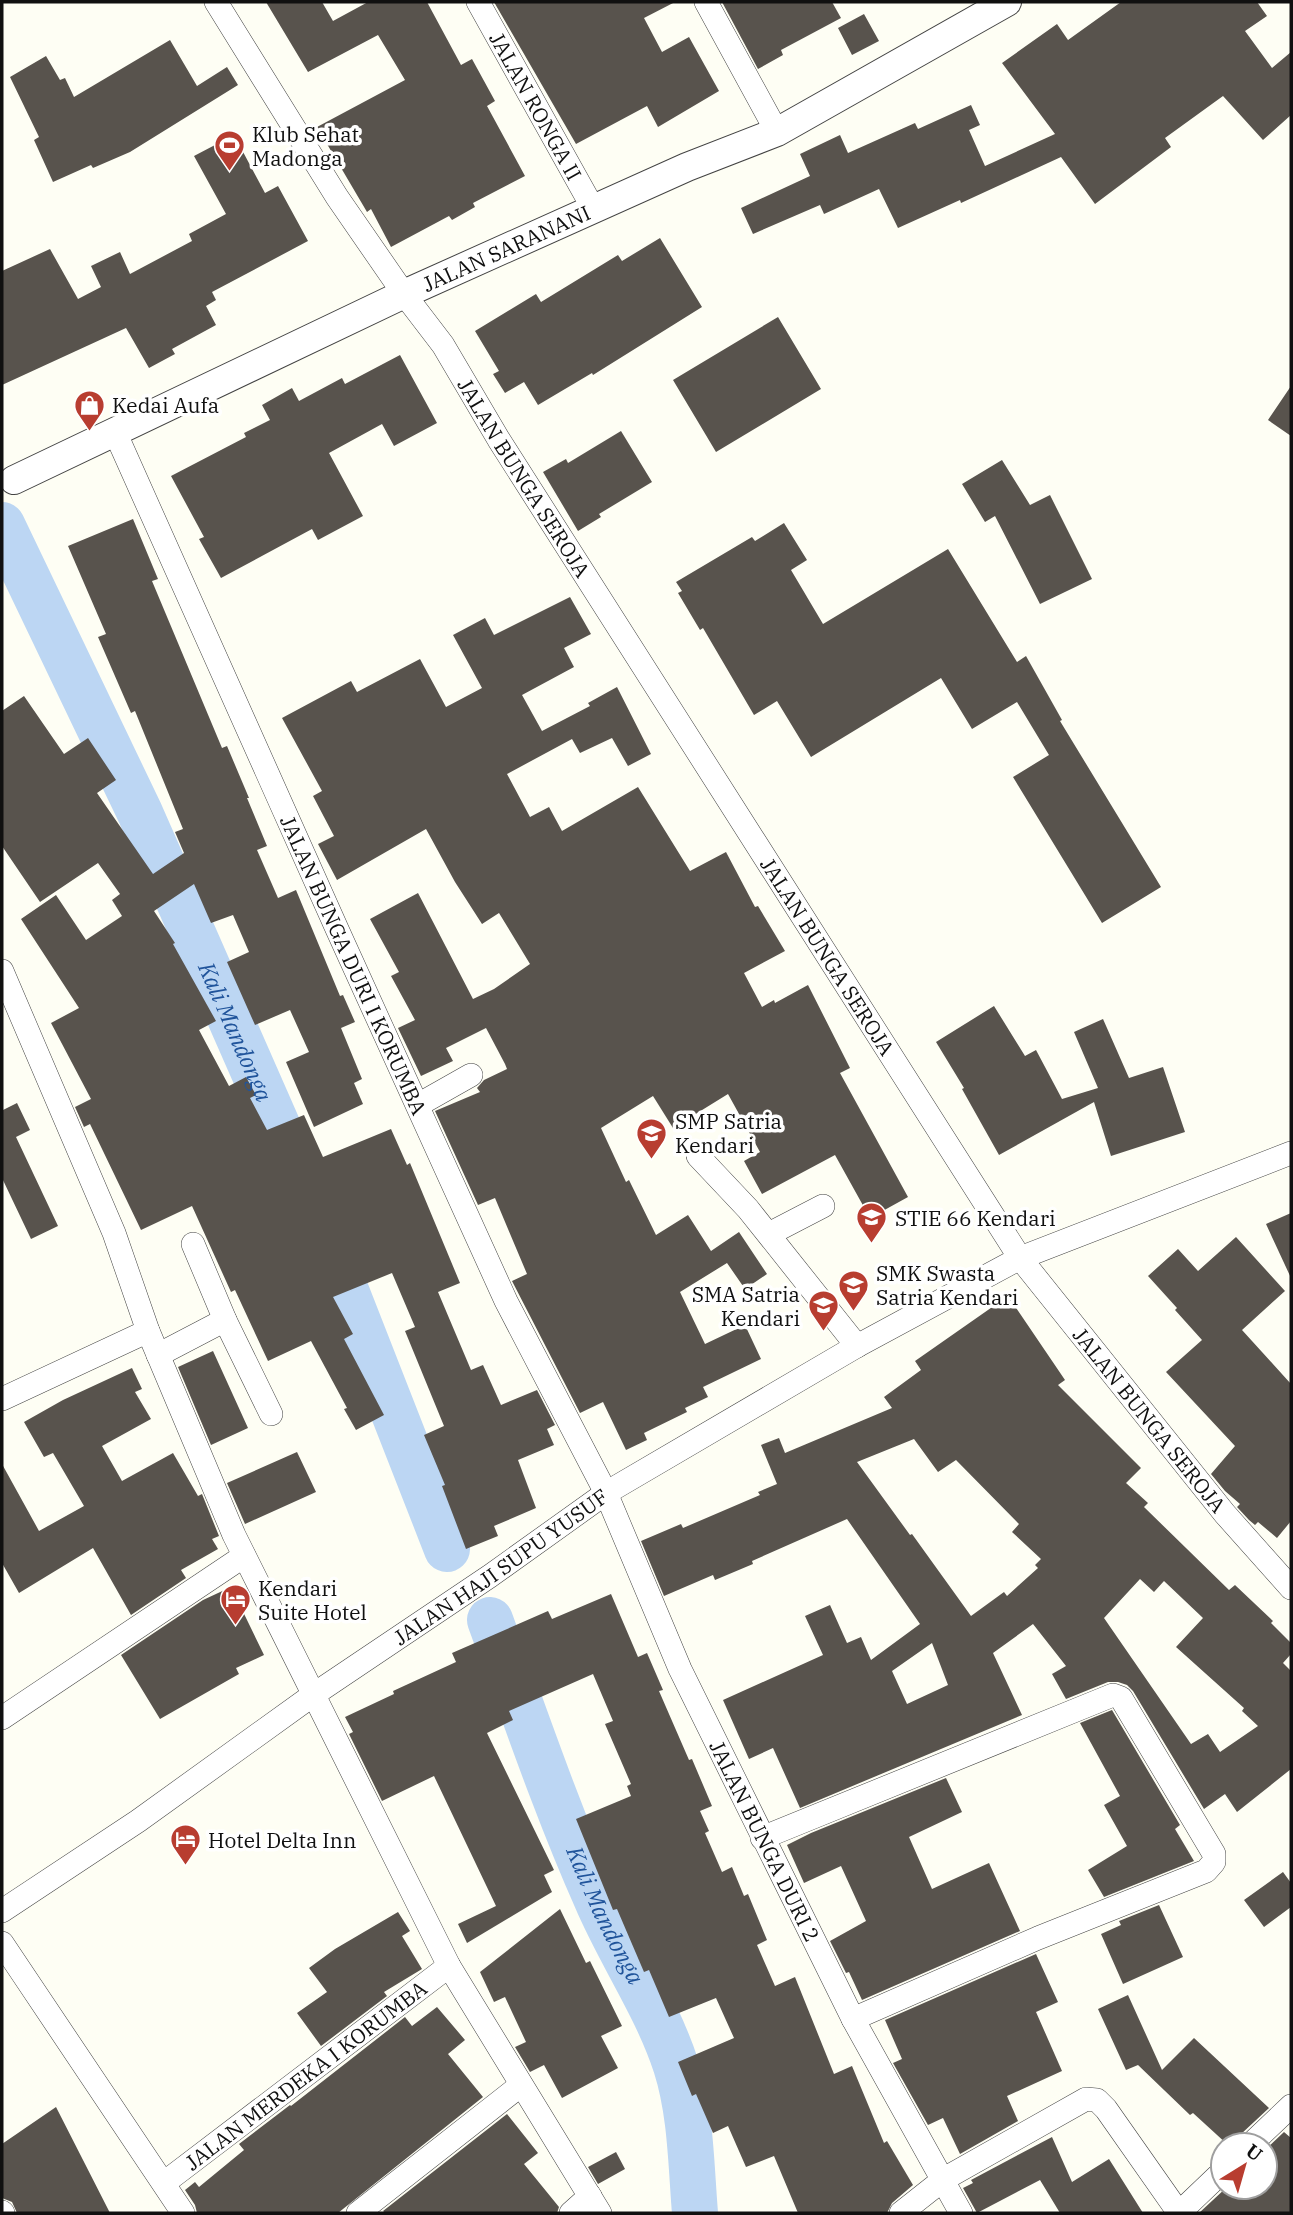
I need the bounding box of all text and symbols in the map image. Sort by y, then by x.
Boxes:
street label: JALAN RONGA II [483,27,589,185]
place label: Klub Sehat Madonga [252,120,359,172]
sports icon: Klub Sehat Madonga [212,129,246,173]
street label: JALAN SARANANI [418,198,595,298]
street label: JALAN BUNGA SEROJA [452,373,597,583]
shop icon: Kedai Aufa [72,388,106,432]
place label: Kedai Aufa [112,391,219,419]
street label: JALAN BUNGA DURI I KORUMBA [274,811,434,1120]
street label: JALAN BUNGA SEROJA [754,852,902,1061]
water label: Kali Mandonga [192,956,280,1106]
place label: SMP Satria Kendari [675,1107,782,1159]
school or university icon: SMP Satria Kendari [635,1116,669,1160]
school or university icon: STIE 66 Kendari [855,1201,889,1245]
place label: STIE 66 Kendari [895,1204,1056,1232]
place label: SMK Swasta Satria Kendari [876,1259,1018,1311]
school or university icon: SMK Swasta Satria Kendari [836,1268,870,1312]
place label: SMA Satria Kendari [692,1280,800,1332]
school or university icon: SMA Satria Kendari [806,1289,840,1333]
street label: JALAN BUNGA SEROJA [1067,1321,1233,1519]
street label: JALAN HAJI SUPU YUSUF [388,1482,614,1651]
place label: Kendari Suite Hotel [258,1574,367,1626]
hotel icon: Kendari Suite Hotel [218,1583,252,1627]
street label: JALAN BUNGA DURI 2 [703,1736,826,1946]
hotel icon: Hotel Delta Inn [168,1823,202,1867]
place label: Hotel Delta Inn [208,1826,356,1854]
water label: Kali Mandonga [560,1841,652,1990]
street label: JALAN MERDEKA I KORUMBA [179,1974,433,2176]
north arrow [1209,2131,1279,2201]
text: U [1241,2138,1267,2166]

